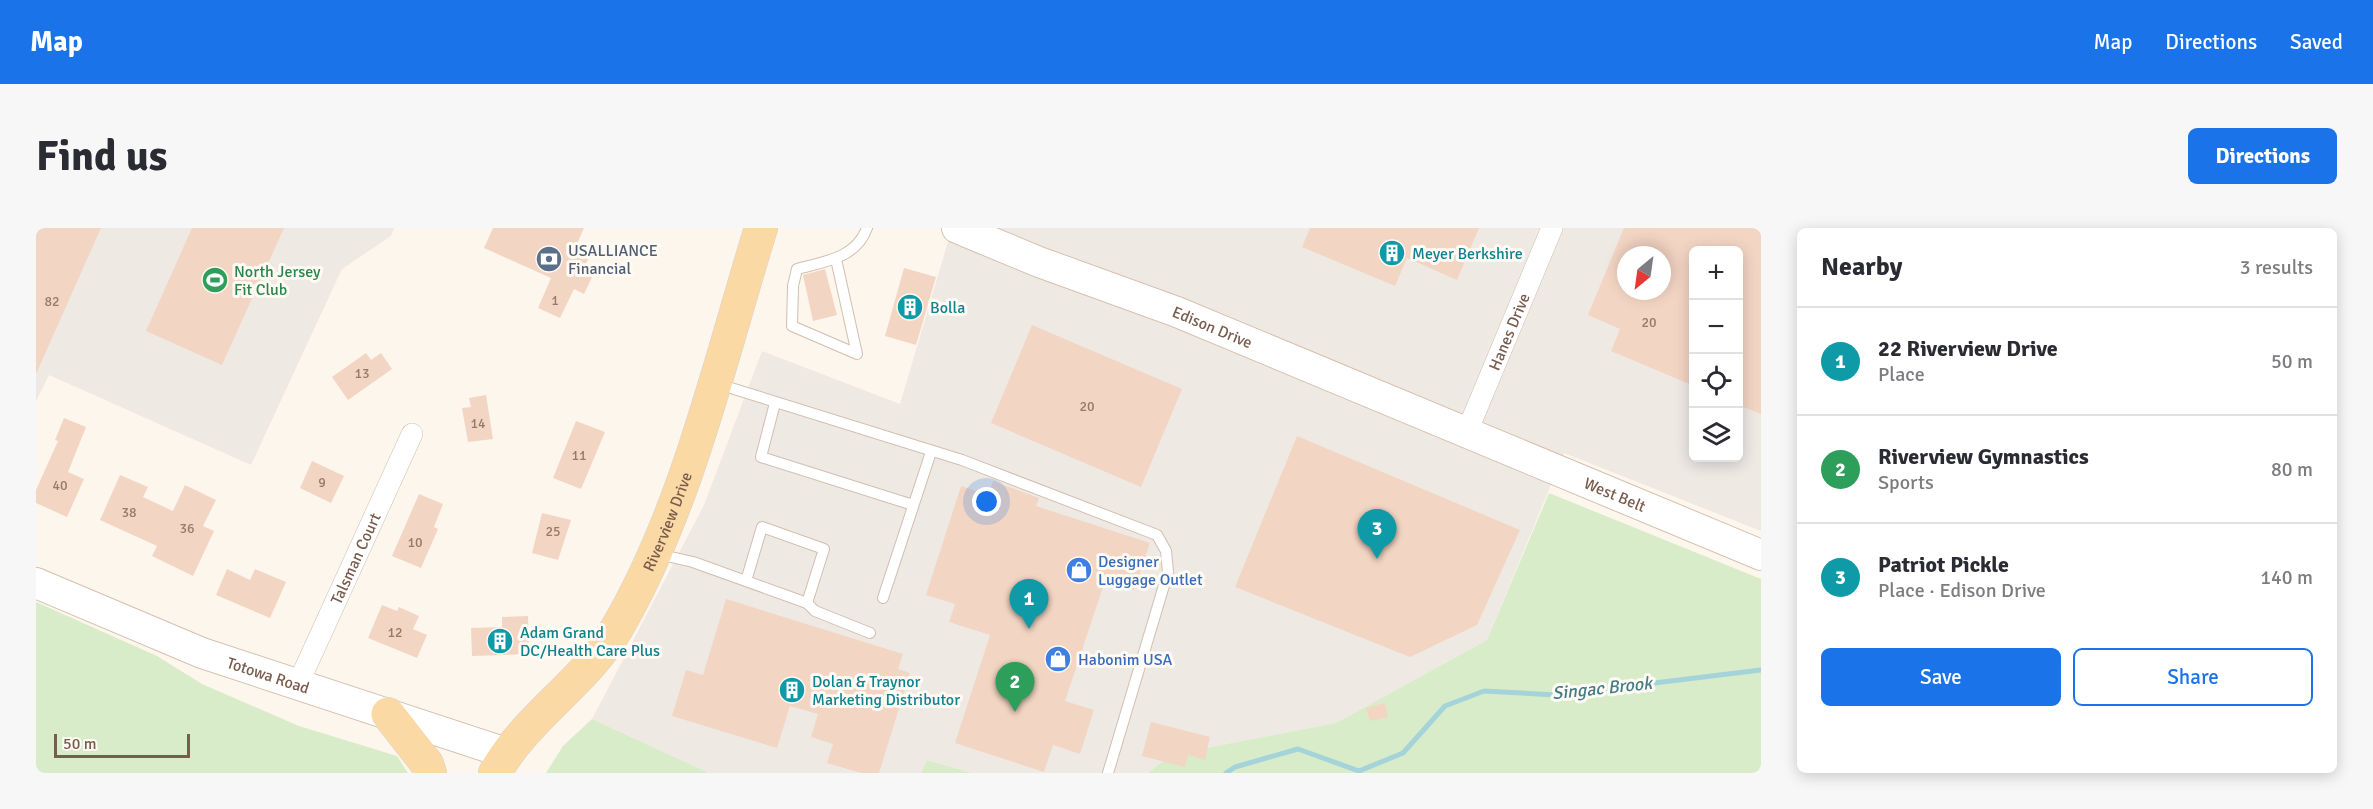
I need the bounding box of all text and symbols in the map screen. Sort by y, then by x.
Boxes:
text: Map [30,25,83,59]
text: Map [2094,29,2132,55]
text: Directions [2165,29,2257,55]
text: Saved [2290,29,2343,55]
button: Directions [2188,128,2337,184]
text: Find us [36,131,167,182]
building icon: Meyer Berkshire [1377,238,1407,268]
place label: USALLIANCE Financial [568,241,658,279]
bank icon: USALLIANCE Financial [534,244,564,274]
place label: Meyer Berkshire [1412,244,1523,264]
north arrow [1617,246,1671,300]
map controls [1689,246,1743,462]
button: + [1689,246,1743,300]
text: Nearby [1821,251,1902,283]
text: 3 results [2240,255,2313,280]
place label: North Jersey Fit Club [234,262,321,300]
sports icon: North Jersey Fit Club [200,265,230,295]
street label: Hanes Drive [1485,290,1535,374]
house number: 1 [551,292,559,309]
building icon: Bolla [895,292,925,322]
house number: 82 [44,293,60,310]
place label: Bolla [930,298,965,318]
button: − [1689,300,1743,354]
street label: Edison Drive [1169,302,1255,353]
house number: 20 [1641,314,1657,331]
text: 22 Riverview Drive [1878,335,2058,362]
text: 1 [1835,349,1846,374]
text: 50 m [2271,349,2313,374]
button: locate [1689,354,1743,408]
text: Place [1878,362,1925,387]
house number: 13 [354,365,370,382]
house number: 20 [1079,398,1095,415]
button: layers [1689,408,1743,462]
house number: 14 [470,415,486,432]
text: Riverview Gymnastics [1878,443,2089,470]
house number: 11 [571,447,587,464]
text: 2 [1835,457,1846,482]
text: 80 m [2271,457,2313,482]
street label: Riverview Drive [639,469,697,575]
text: Sports [1878,470,1934,495]
street label: West Belt [1581,473,1649,517]
house number: 9 [318,474,326,491]
house number: 40 [52,477,68,494]
your location [972,487,1001,516]
house number: 38 [121,504,137,521]
street label: Talsman Court [327,510,386,608]
pin: 3 [1358,510,1396,559]
house number: 36 [179,520,195,537]
house number: 25 [545,523,561,540]
house number: 10 [407,534,423,551]
text: Patriot Pickle [1878,551,2009,578]
place label: Designer Luggage Outlet [1098,552,1203,590]
shop icon: Designer Luggage Outlet [1064,555,1094,585]
text: 3 [1835,565,1846,590]
text: 140 m [2260,565,2313,590]
text: Place · Edison Drive [1878,578,2046,603]
pin: 1 [1010,580,1048,629]
place label: Adam Grand DC/Health Care Plus [520,623,660,661]
house number: 12 [387,624,403,641]
building icon: Adam Grand DC/Health Care Plus [485,626,515,656]
shop icon: Habonim USA [1043,644,1073,674]
button: Save [1821,648,2061,706]
button: Share [2073,648,2313,706]
place label: Habonim USA [1078,650,1173,670]
street label: Totowa Road [224,653,312,699]
pin: 2 [996,662,1034,712]
place label: Dolan & Traynor Marketing Distributor [812,672,960,710]
water label: Singac Brook [1551,672,1655,704]
building icon: Dolan & Traynor Marketing Distributor [777,675,807,705]
scale bar [54,731,190,758]
text: 50 m [63,734,97,754]

